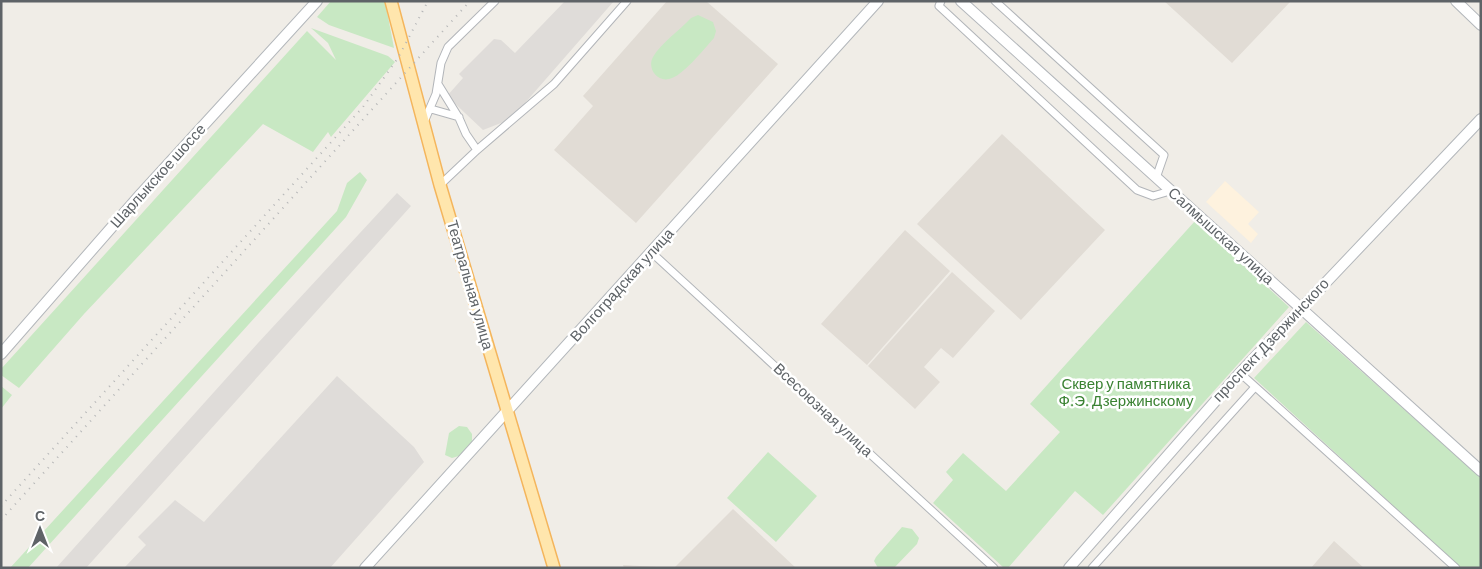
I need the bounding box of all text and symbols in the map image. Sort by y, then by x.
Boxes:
street label: Шарлыкское шоссе [106,120,209,231]
street label: Салмышская улица [1165,183,1279,288]
street label: Театральная улица [444,218,498,352]
street label: Волгоградская улица [566,223,677,345]
street label: проспект Дзержинского [1208,274,1332,405]
street label: Всесоюзная улица [770,359,877,460]
park label: Сквер у памятника Ф.Э. Дзержинскому [1059,374,1194,409]
north arrow [15,504,65,554]
text: С [35,507,45,524]

